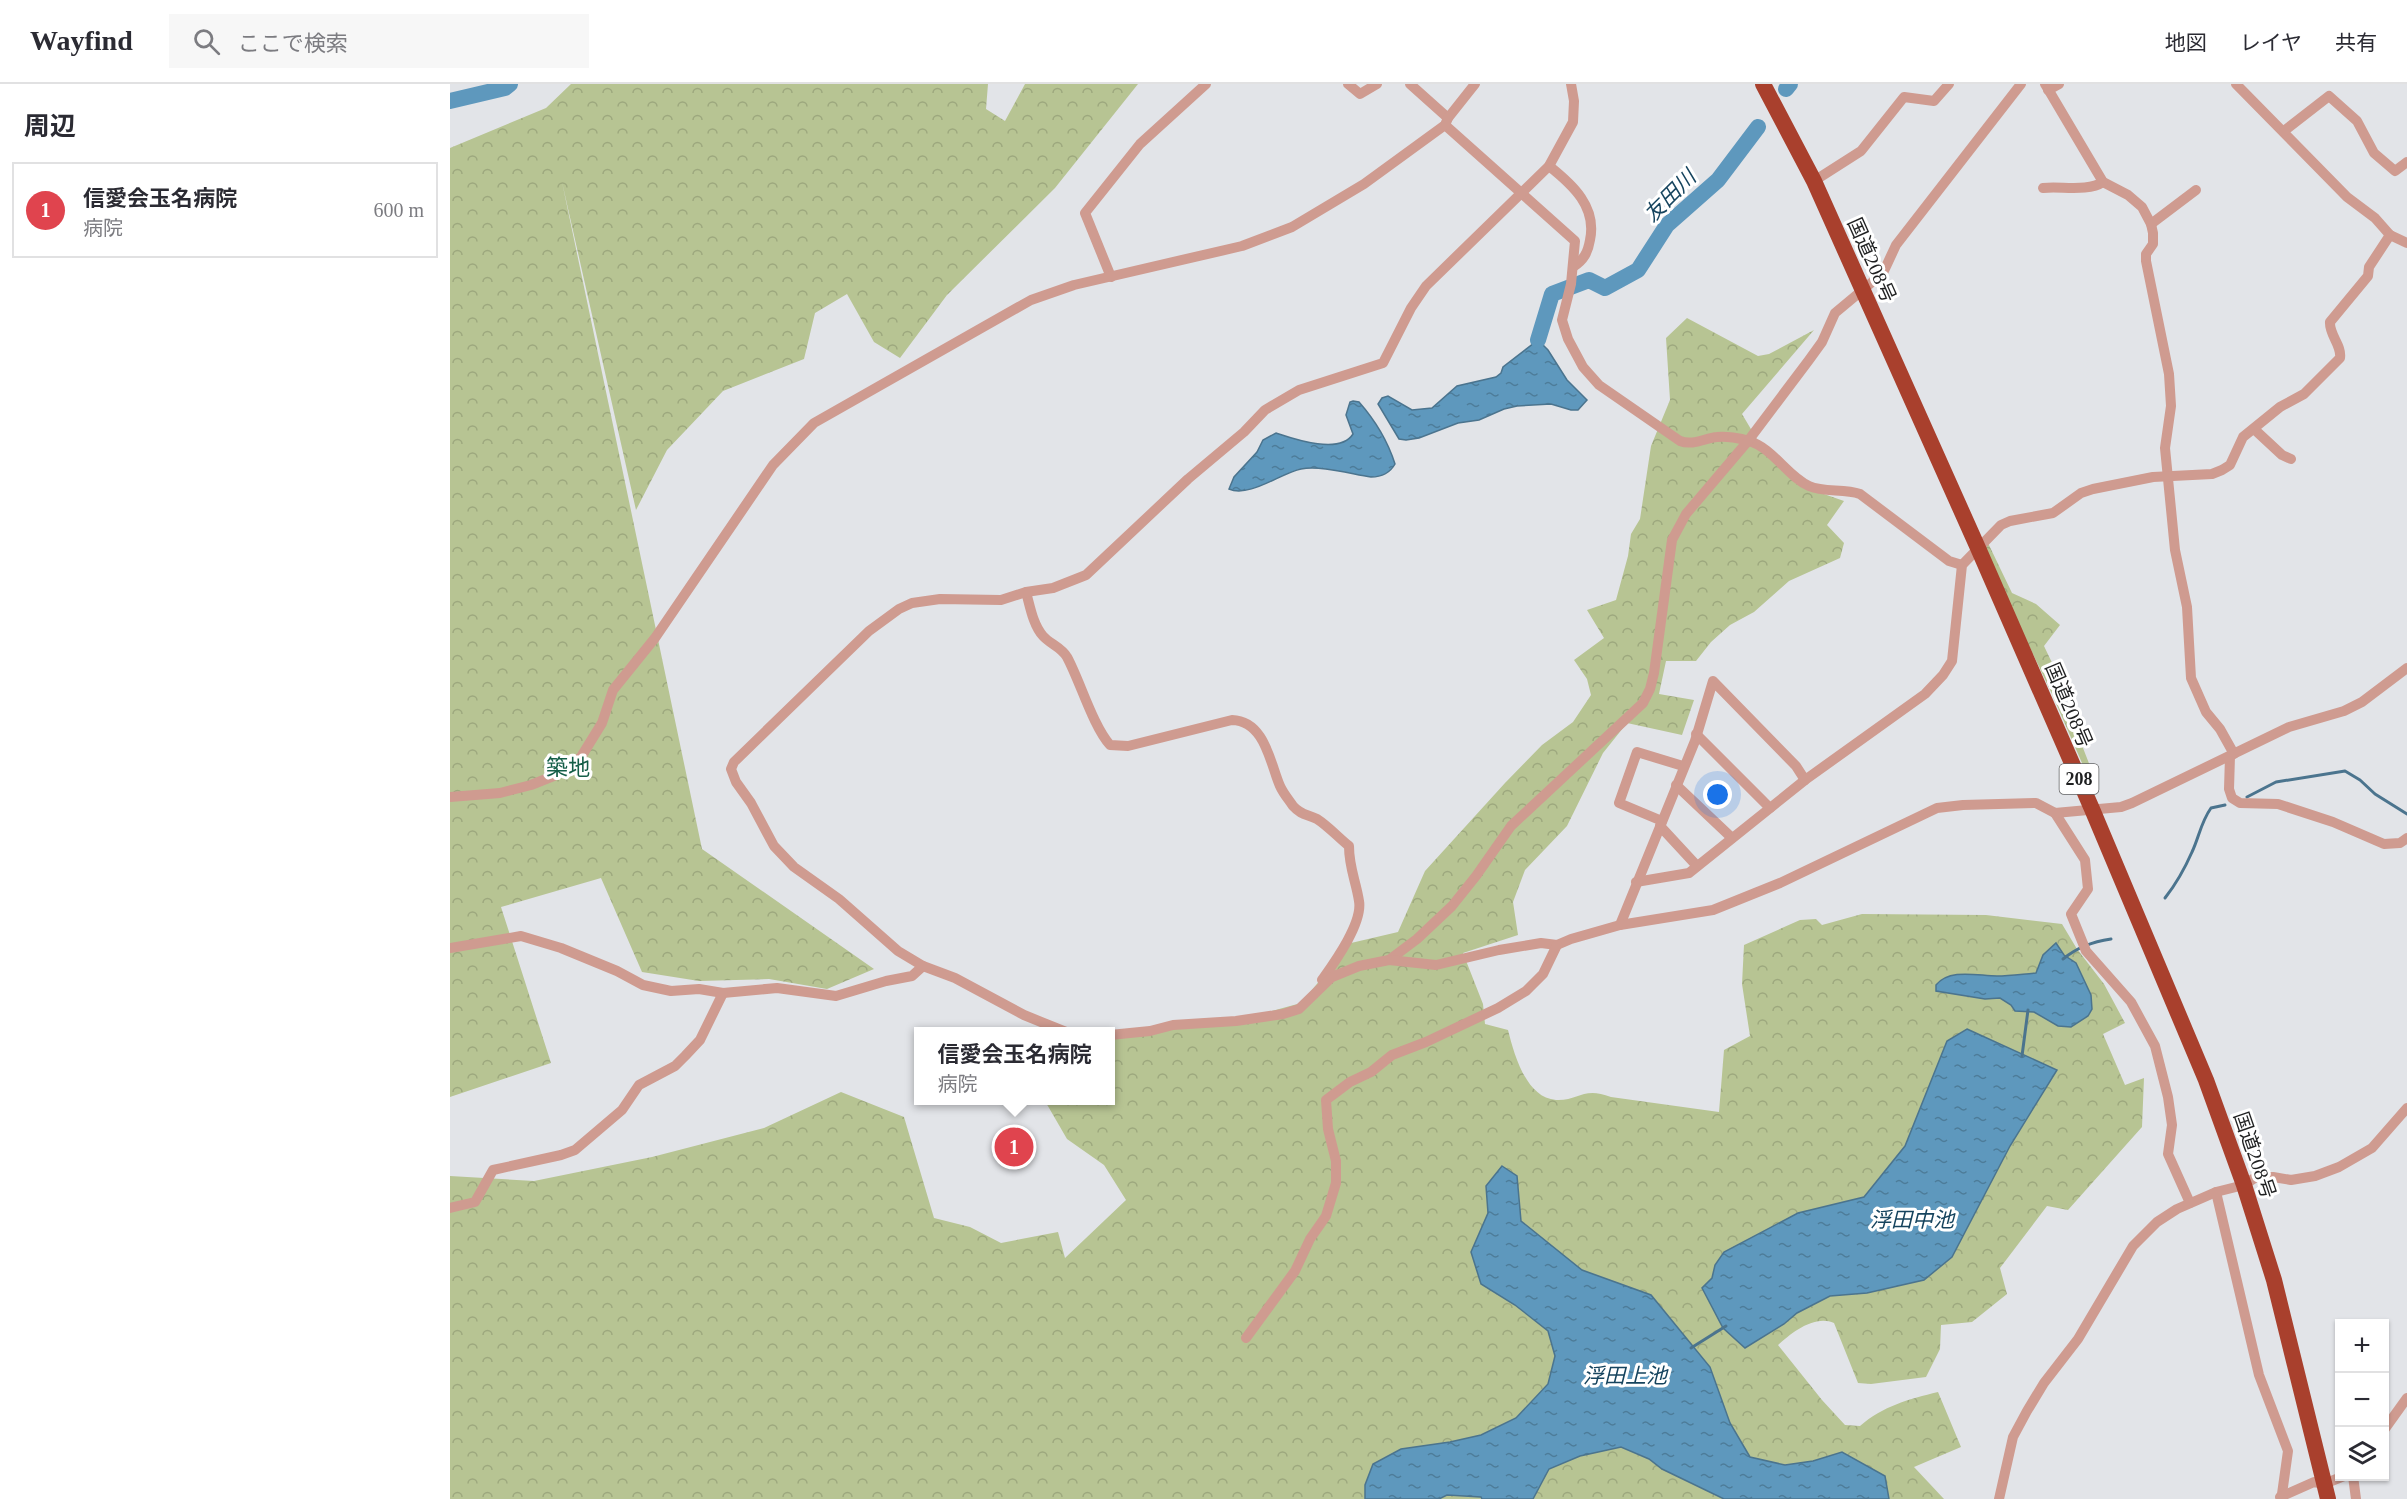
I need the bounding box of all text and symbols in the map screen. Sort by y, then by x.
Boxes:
search box [169,14,589,68]
text: Wayfind [30,25,133,56]
icon: search [190,25,223,58]
text: ここで検索 [238,31,348,56]
text: 地図 [2165,31,2207,55]
text: レイヤ [2240,31,2302,55]
text: 共有 [2335,31,2377,55]
text: 周辺 [24,112,76,141]
water label: 友田川 [1639,164,1702,227]
text: 信愛会玉名病院 [83,186,237,211]
text: 1 [41,199,51,221]
text: 600 m [373,199,424,221]
street label: 国道208号 [1844,214,1900,306]
text: 病院 [83,217,123,239]
street label: 国道208号 [2041,659,2097,751]
district label: 築地 [546,755,590,780]
road number: 208 [2060,764,2098,794]
your location [1703,780,1732,809]
popup [914,1027,1115,1105]
text: 信愛会玉名病院 [937,1042,1092,1067]
text: 病院 [937,1073,977,1095]
street label: 国道208号 [2230,1109,2280,1201]
pin: 1 [994,1124,1034,1170]
water label: 浮田中池 [1870,1208,1956,1232]
map controls [2335,1319,2389,1481]
button: + [2335,1319,2389,1373]
water label: 浮田上池 [1583,1364,1669,1388]
button: − [2335,1373,2389,1427]
button: layers [2335,1427,2389,1481]

